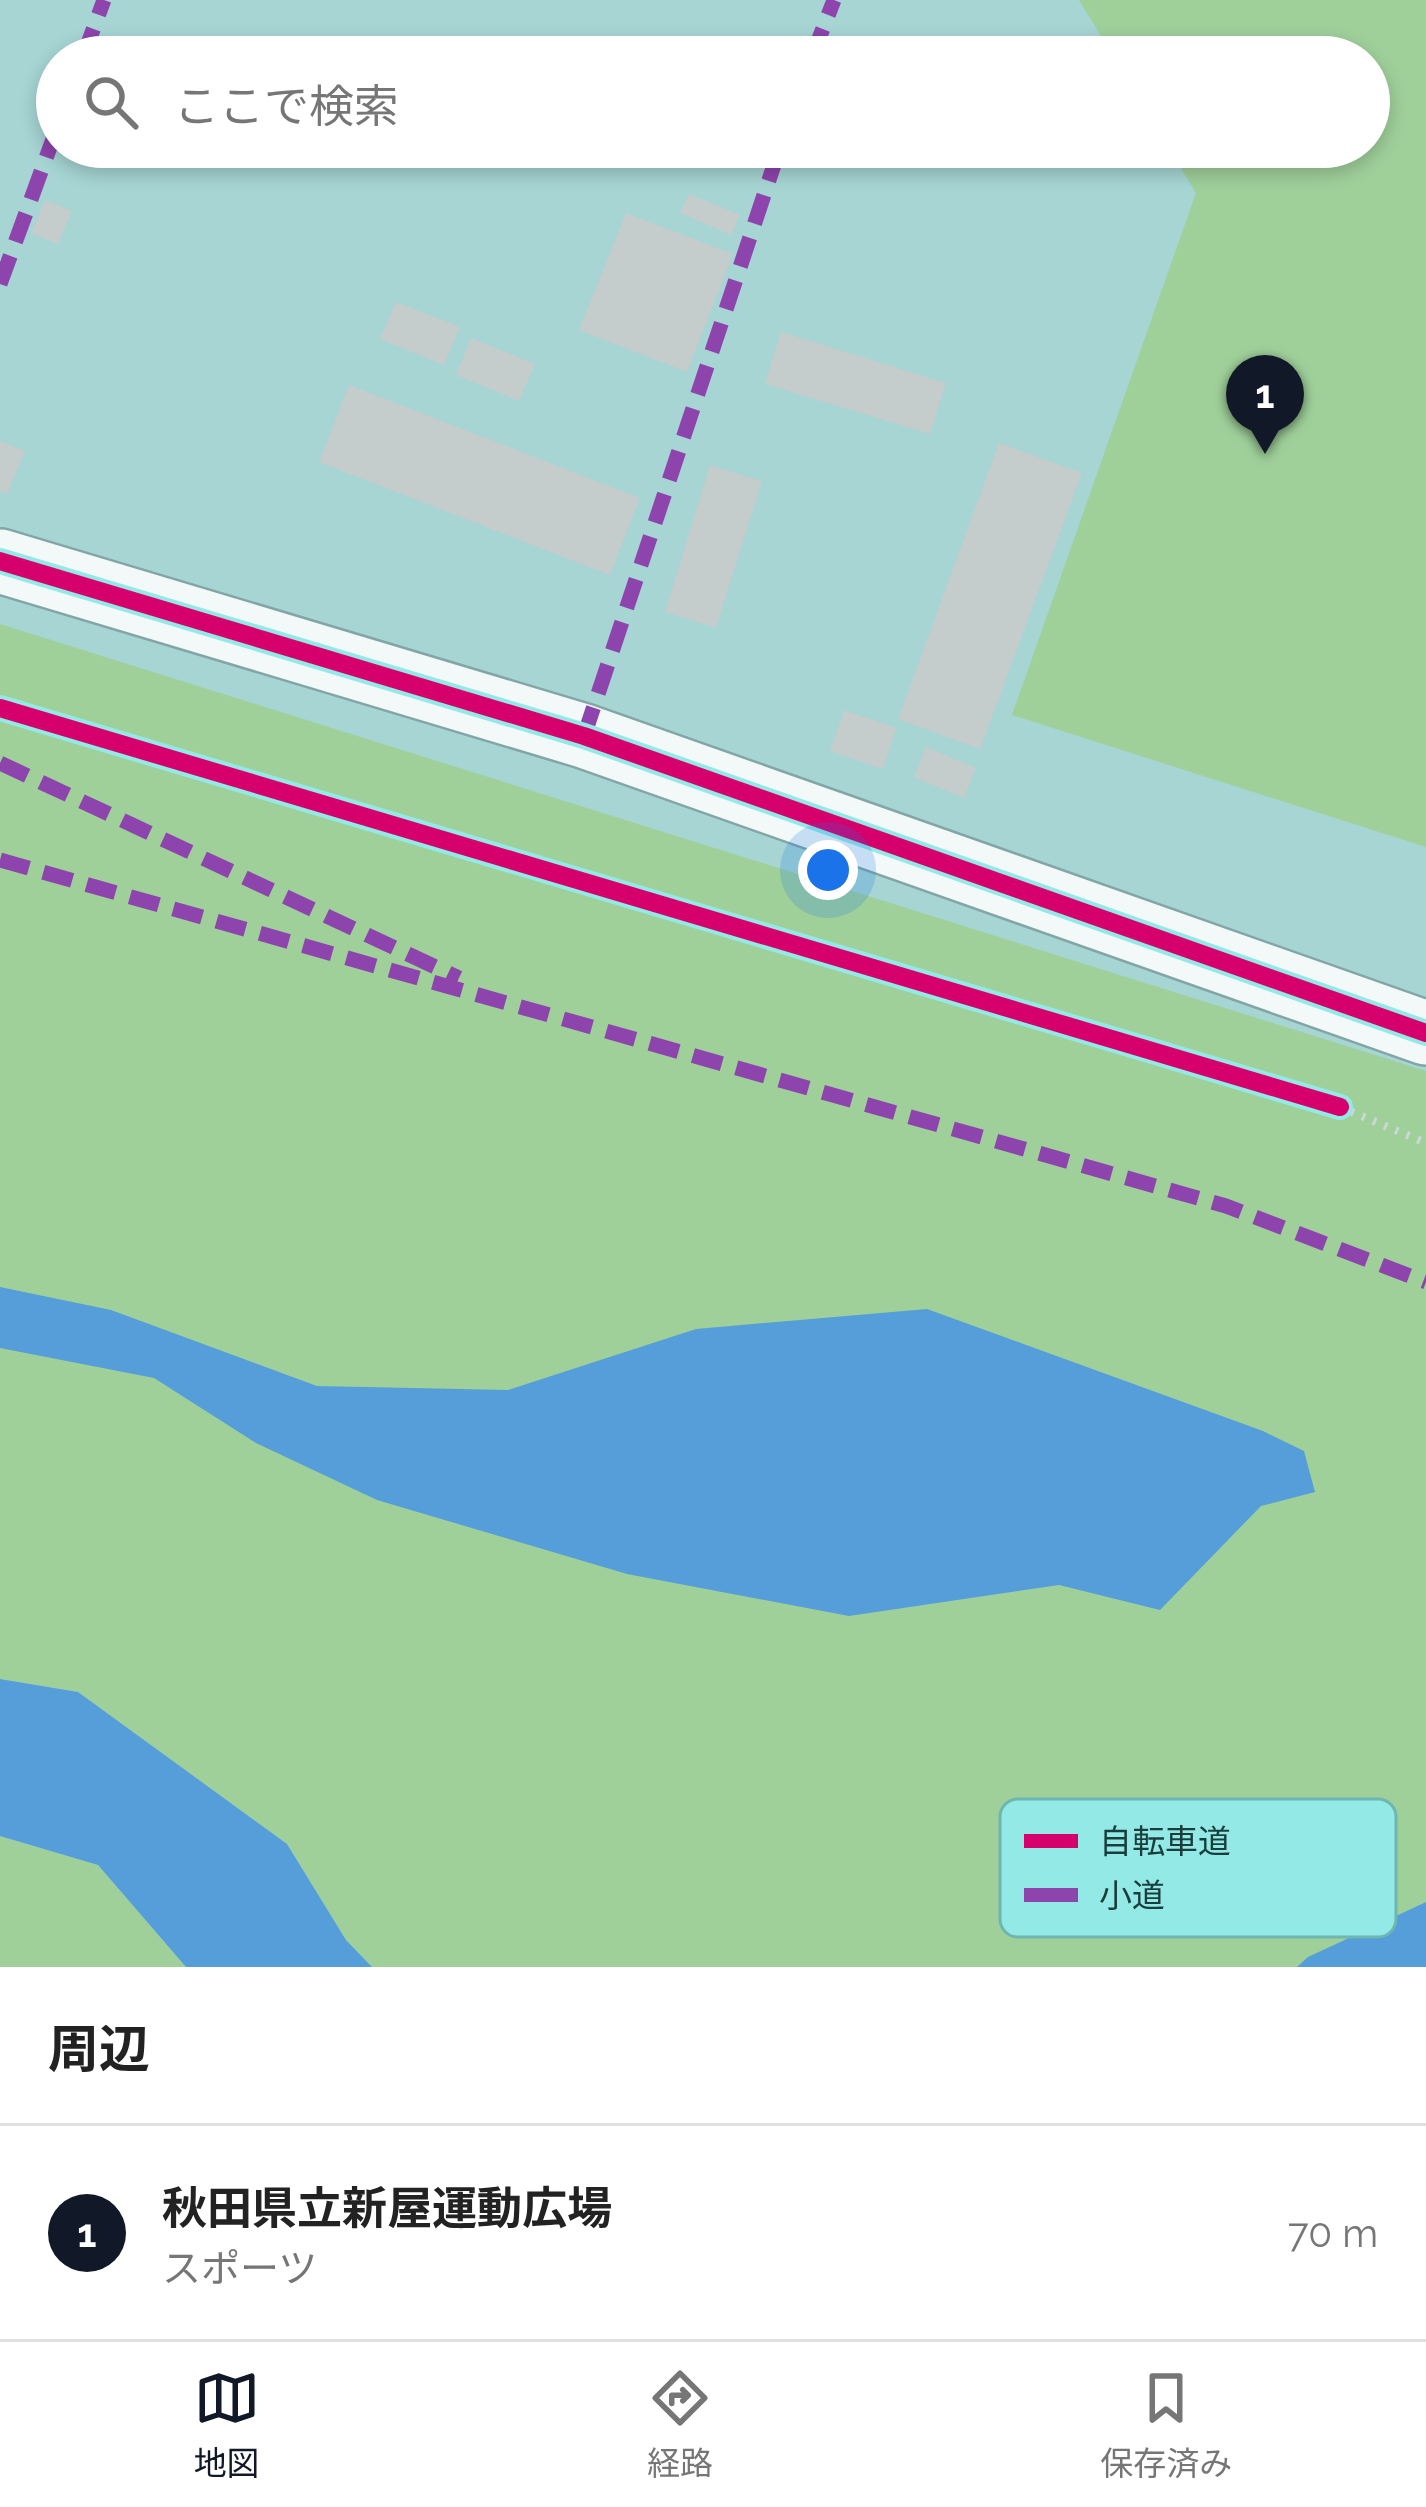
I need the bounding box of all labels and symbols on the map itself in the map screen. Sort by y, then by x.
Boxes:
pin: 1 [1226,355,1304,454]
your location [798,840,858,900]
legend [1000,1799,1396,1937]
text: 自転車道 [1099,1822,1231,1861]
text: 小道 [1099,1876,1165,1915]

